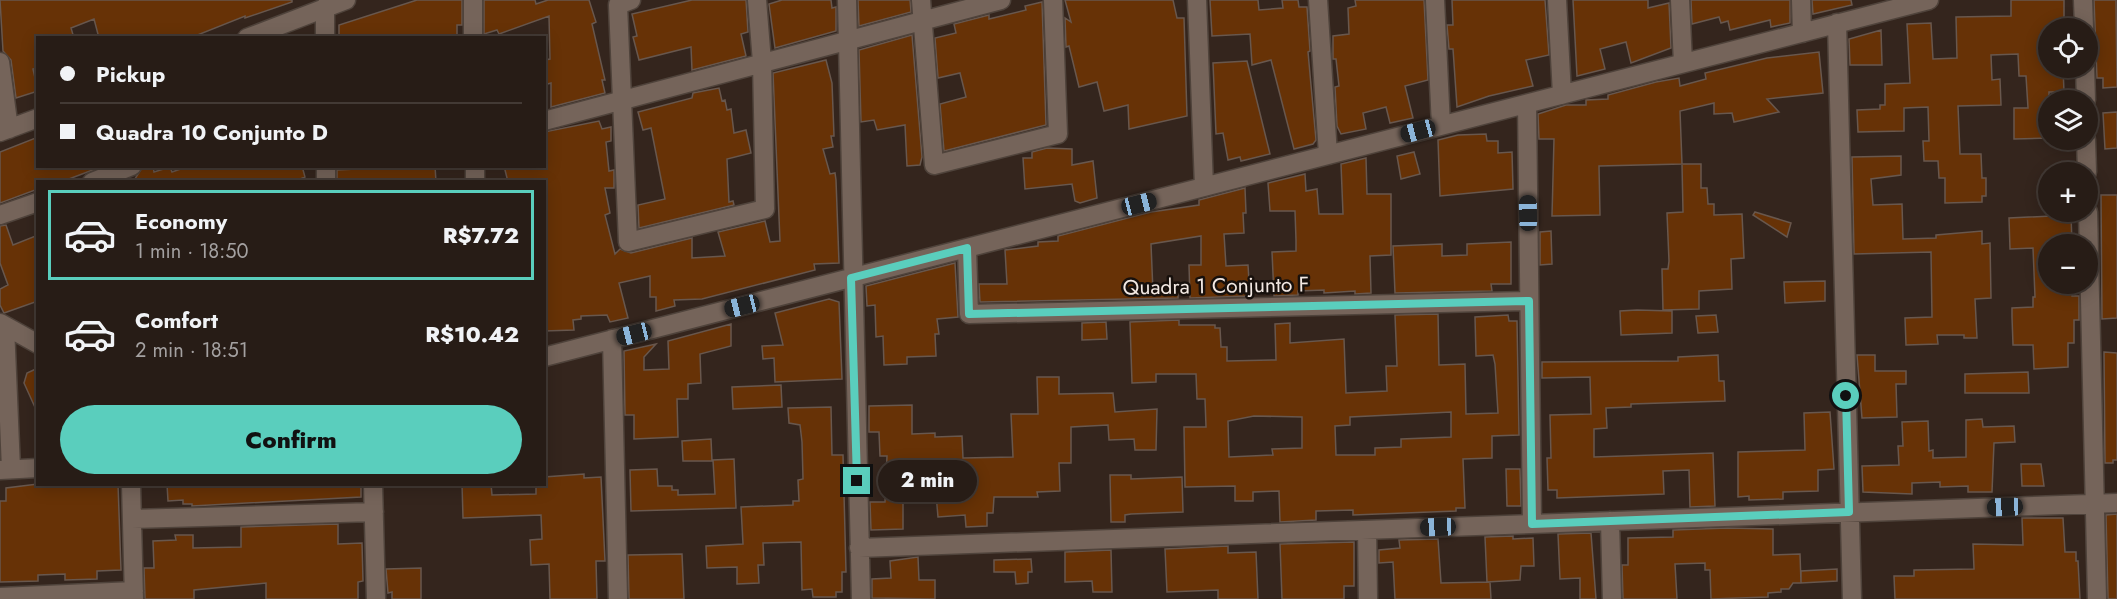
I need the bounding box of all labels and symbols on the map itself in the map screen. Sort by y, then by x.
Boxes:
car [1398,118,1438,144]
car [1119,191,1159,217]
car [1519,195,1537,231]
street label: Quadra 1 Conjunto F [1122,269,1310,303]
car [722,293,762,319]
car [614,321,654,347]
route start [1832,382,1859,409]
callout: 2 min [878,460,977,502]
route end [843,467,870,494]
car [1987,497,2023,517]
car [1420,517,1456,537]

